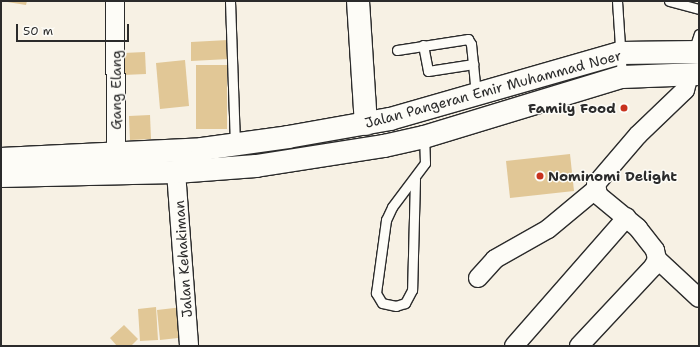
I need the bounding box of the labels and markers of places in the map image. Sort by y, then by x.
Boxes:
place label: Family Food [528,100,616,116]
marker: Family Food [619,103,629,113]
place label: Nominomi Delight [548,168,677,184]
marker: Nominomi Delight [535,171,545,181]

